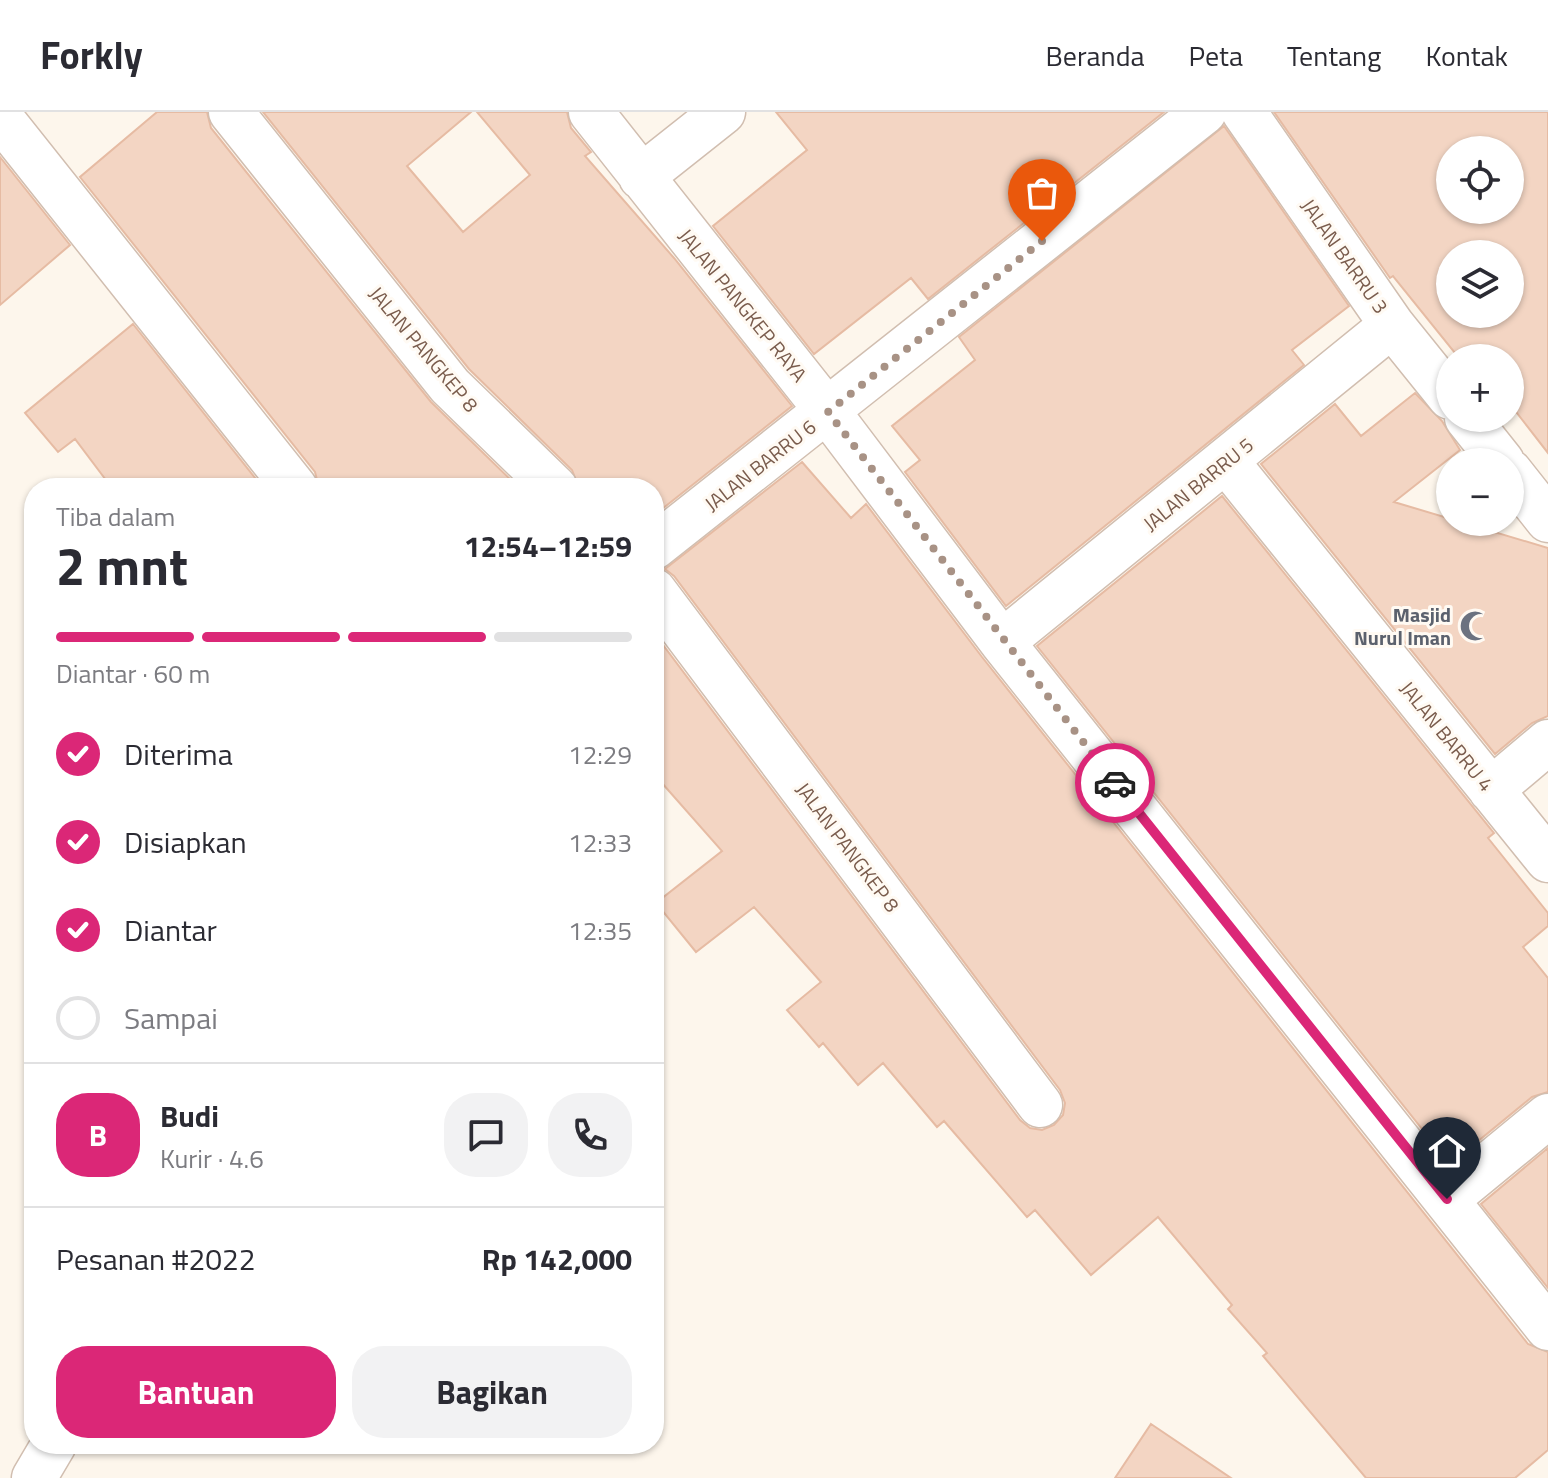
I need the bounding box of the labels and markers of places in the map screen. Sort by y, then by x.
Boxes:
pin [1008,159,1076,241]
place label: Masjid Nurul Iman [1354,599,1451,653]
mosque icon: Masjid Nurul Iman [1458,609,1492,643]
pin [1413,1117,1481,1199]

